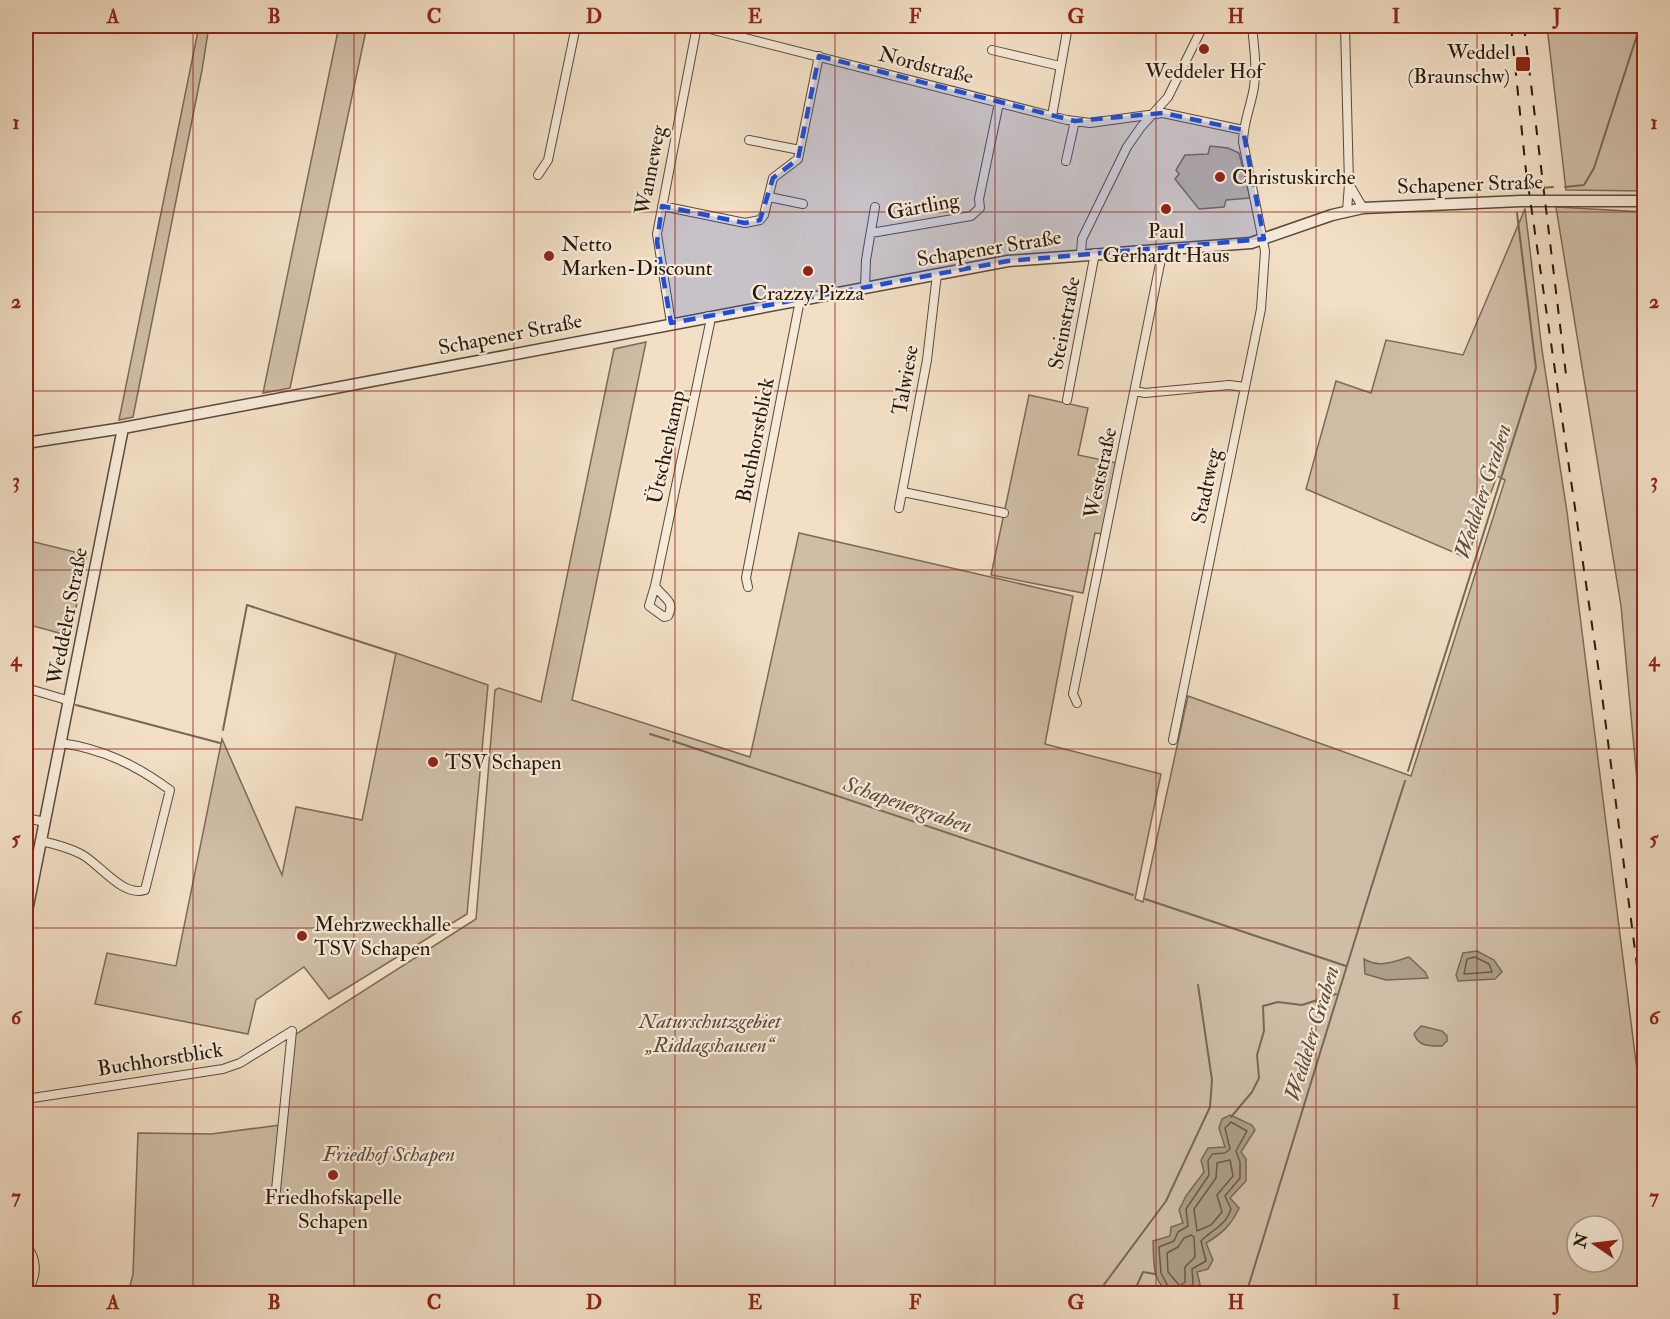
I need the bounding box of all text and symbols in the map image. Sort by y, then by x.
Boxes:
text: A [106,4,120,29]
text: B [267,4,281,29]
text: C [427,4,441,29]
text: D [586,4,602,29]
text: E [748,4,763,29]
text: F [909,4,922,29]
text: G [1068,4,1085,29]
text: H [1228,4,1244,29]
text: I [1392,4,1400,29]
text: J [1552,4,1561,29]
place label: Weddel (Braunschw) [1407,39,1511,90]
street label: Nordstraße [876,41,976,90]
marker: Weddeler Hof [1197,42,1211,56]
marker: Weddel (Braunschw) [1514,55,1532,73]
place label: Weddeler Hof [1144,58,1266,85]
text: 1 [12,110,20,135]
text: 1 [1650,110,1658,135]
street label: Wanneweg [628,122,673,218]
place label: Christuskirche [1232,164,1356,191]
street label: Schapener Straße [1397,168,1544,201]
marker: Christuskirche [1213,170,1227,184]
street label: Gärtling [885,186,962,227]
marker: Paul Gerhardt Haus [1159,202,1173,216]
place label: Paul Gerhardt Haus [1103,218,1229,269]
street label: Schapener Straße [915,224,1064,273]
place label: Netto Marken-Discount [561,231,713,282]
marker: Netto Marken-Discount [542,249,556,263]
marker: Crazzy Pizza [801,264,815,278]
street label: Steinstraße [1042,274,1087,372]
place label: Crazzy Pizza [752,280,865,307]
text: 2 [11,289,21,314]
text: 2 [1649,289,1659,314]
street label: Schapener Straße [436,307,585,362]
street label: Talwiese [886,343,925,417]
street label: Buchhorstblick [730,375,781,505]
street label: Ütschenkamp [641,388,692,506]
water label: Weddeler Graben [1448,420,1518,562]
street label: Weststraße [1077,425,1123,522]
street label: Stadtweg [1185,445,1228,526]
text: 3 [12,468,20,493]
text: 3 [1650,468,1658,493]
street label: Weddeler Straße [41,545,94,688]
text: 4 [10,647,23,672]
text: 4 [1648,647,1661,672]
place label: TSV Schapen [445,749,562,776]
marker: TSV Schapen [426,755,440,769]
water label: Schapenergraben [839,770,976,840]
text: 5 [12,826,22,851]
text: 5 [1650,826,1660,851]
place label: Mehrzweckhalle TSV Schapen [314,911,451,962]
marker: Mehrzweckhalle TSV Schapen [295,929,309,943]
water label: Weddeler Graben [1278,962,1346,1104]
text: 6 [11,1005,23,1030]
text: 6 [1649,1005,1661,1030]
park label: Naturschutzgebiet „Riddagshausen“ [638,1008,782,1059]
street label: Buchhorstblick [95,1036,225,1083]
park label: Friedhof Schapen [322,1141,455,1168]
marker: Friedhofskapelle Schapen [326,1168,340,1182]
text: 7 [11,1184,21,1209]
place label: Friedhofskapelle Schapen [264,1184,402,1235]
text: 7 [1649,1184,1659,1209]
north arrow [1565,1214,1625,1274]
text: N [1570,1231,1593,1251]
text: A [106,1290,120,1315]
text: B [267,1290,281,1315]
text: C [427,1290,441,1315]
text: D [586,1290,602,1315]
text: E [748,1290,763,1315]
text: F [909,1290,922,1315]
text: G [1068,1290,1085,1315]
text: H [1228,1290,1244,1315]
text: I [1392,1290,1400,1315]
text: J [1552,1290,1561,1315]

